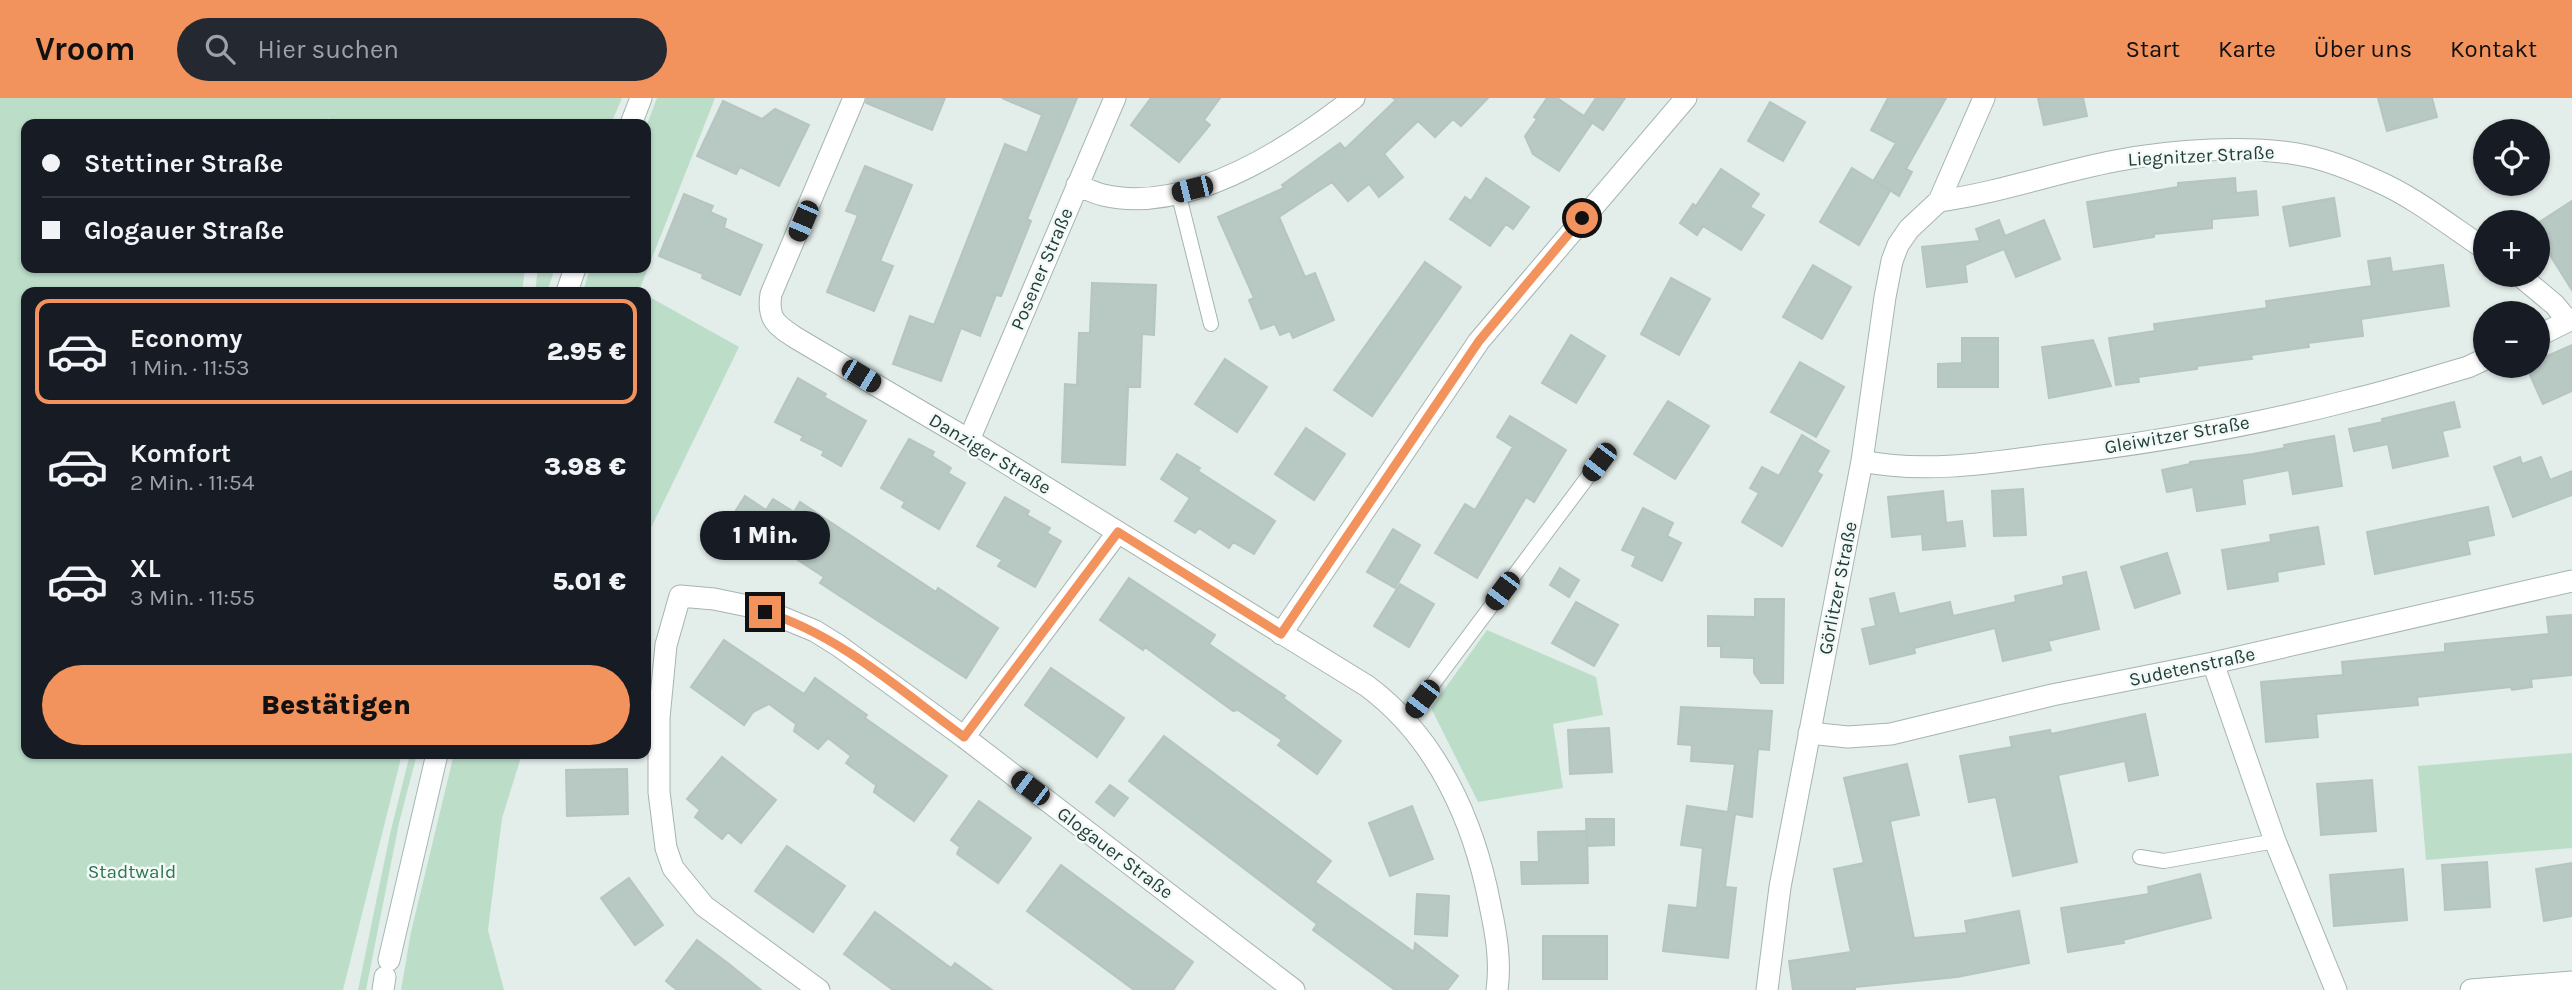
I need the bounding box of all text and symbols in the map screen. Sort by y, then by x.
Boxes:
search box [177,18,667,81]
text: Vroom [35,30,135,68]
icon: search [201,30,239,68]
text: Hier suchen [257,34,399,65]
text: Start [2126,35,2180,63]
text: Karte [2218,35,2276,63]
text: Über uns [2314,35,2412,63]
text: Kontakt [2450,35,2537,63]
map controls [2473,119,2550,378]
button: locate [2473,119,2550,196]
street label: Liegnitzer Straße [2127,141,2275,171]
text: Stettiner Straße [84,148,283,179]
car [1170,174,1215,204]
car [786,198,821,244]
route start [1566,202,1598,234]
street label: Posener Straße [1006,205,1078,333]
button: + [2473,210,2550,287]
text: Glogauer Straße [84,215,284,246]
button: − [2473,301,2550,378]
icon: car [46,320,109,383]
text: Economy [130,323,242,354]
text: 2.95 € [547,336,626,367]
text: 1 Min. · 11:53 [130,354,249,381]
car [838,356,885,396]
street label: Danziger Straße [925,409,1055,499]
street label: Gleiwitzer Straße [2103,411,2251,459]
icon: car [46,435,109,498]
text: Komfort [130,438,231,469]
car [1578,439,1621,485]
text: 3.98 € [544,451,626,482]
text: 2 Min. · 11:54 [130,469,254,496]
callout: 1 Min. [700,510,830,560]
street label: Görlitzer Straße [1814,520,1862,656]
text: 1 Min. [733,522,797,549]
icon: car [46,550,109,613]
text: XL [130,553,161,584]
text: 5.01 € [552,566,626,597]
car [1481,568,1524,614]
text: 3 Min. · 11:55 [130,584,255,611]
route end [749,596,781,628]
street label: Sudetenstraße [2127,643,2257,691]
button: Bestätigen [42,665,630,745]
car [1401,676,1444,722]
car [1007,767,1054,809]
street label: Glogauer Straße [1053,802,1177,904]
park label: Stadtwald [88,861,176,883]

